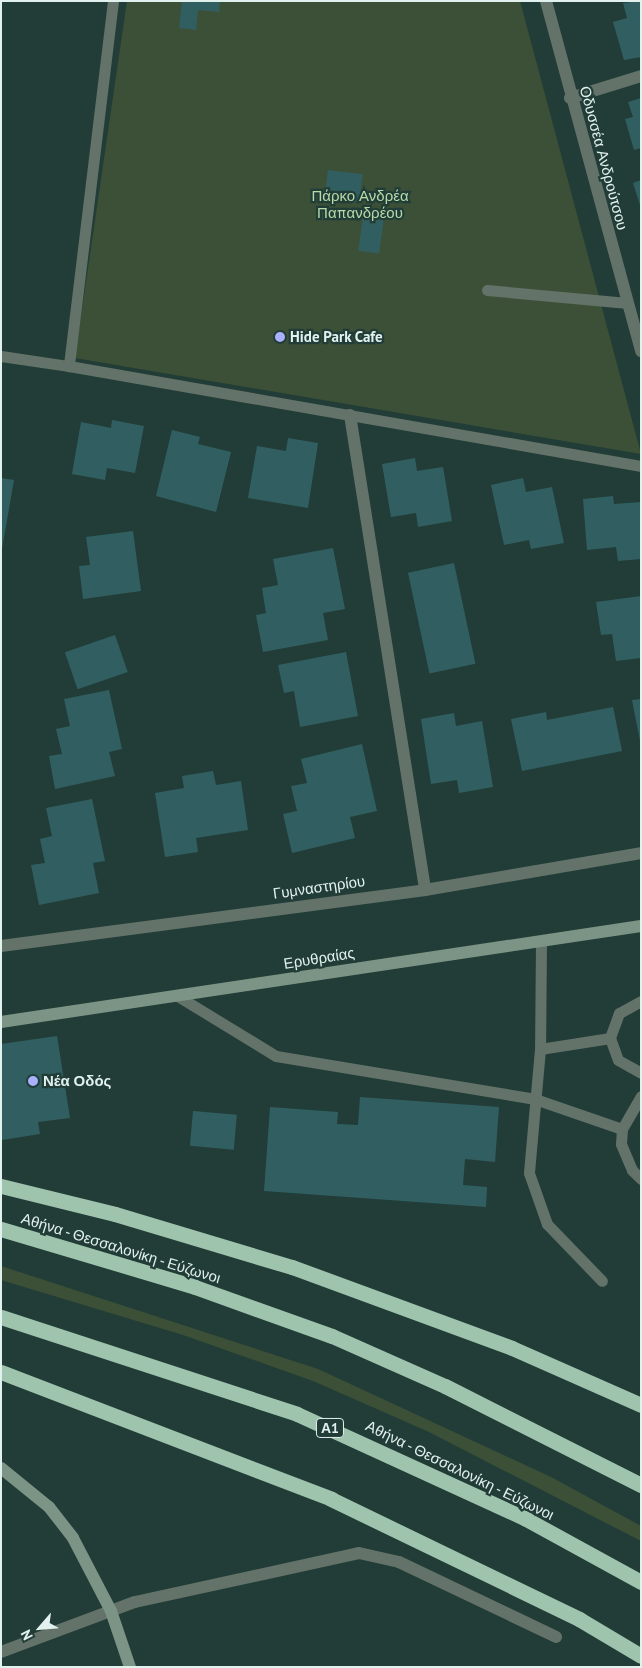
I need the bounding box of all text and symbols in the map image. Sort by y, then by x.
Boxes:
street label: Οδυσσέα Ανδρούτσου [576,84,632,232]
park label: Πάρκο Ανδρέα Παπανδρέου [311,186,409,221]
place label: Hide Park Cafe [290,328,383,346]
marker: Hide Park Cafe [274,331,286,343]
street label: Γυμναστηρίου [272,872,366,902]
street label: Ερυθραίας [282,944,356,972]
place label: Νέα Οδός [43,1072,111,1090]
marker: Νέα Οδός [27,1075,39,1087]
street label: Αθήνα - Θεσσαλονίκη - Εύζωνοι [17,1208,225,1288]
street label: Αθήνα - Θεσσαλονίκη - Εύζωνοι [361,1415,559,1525]
road number: Α1 [315,1416,345,1440]
north arrow [15,1603,65,1653]
text: N [17,1627,37,1643]

